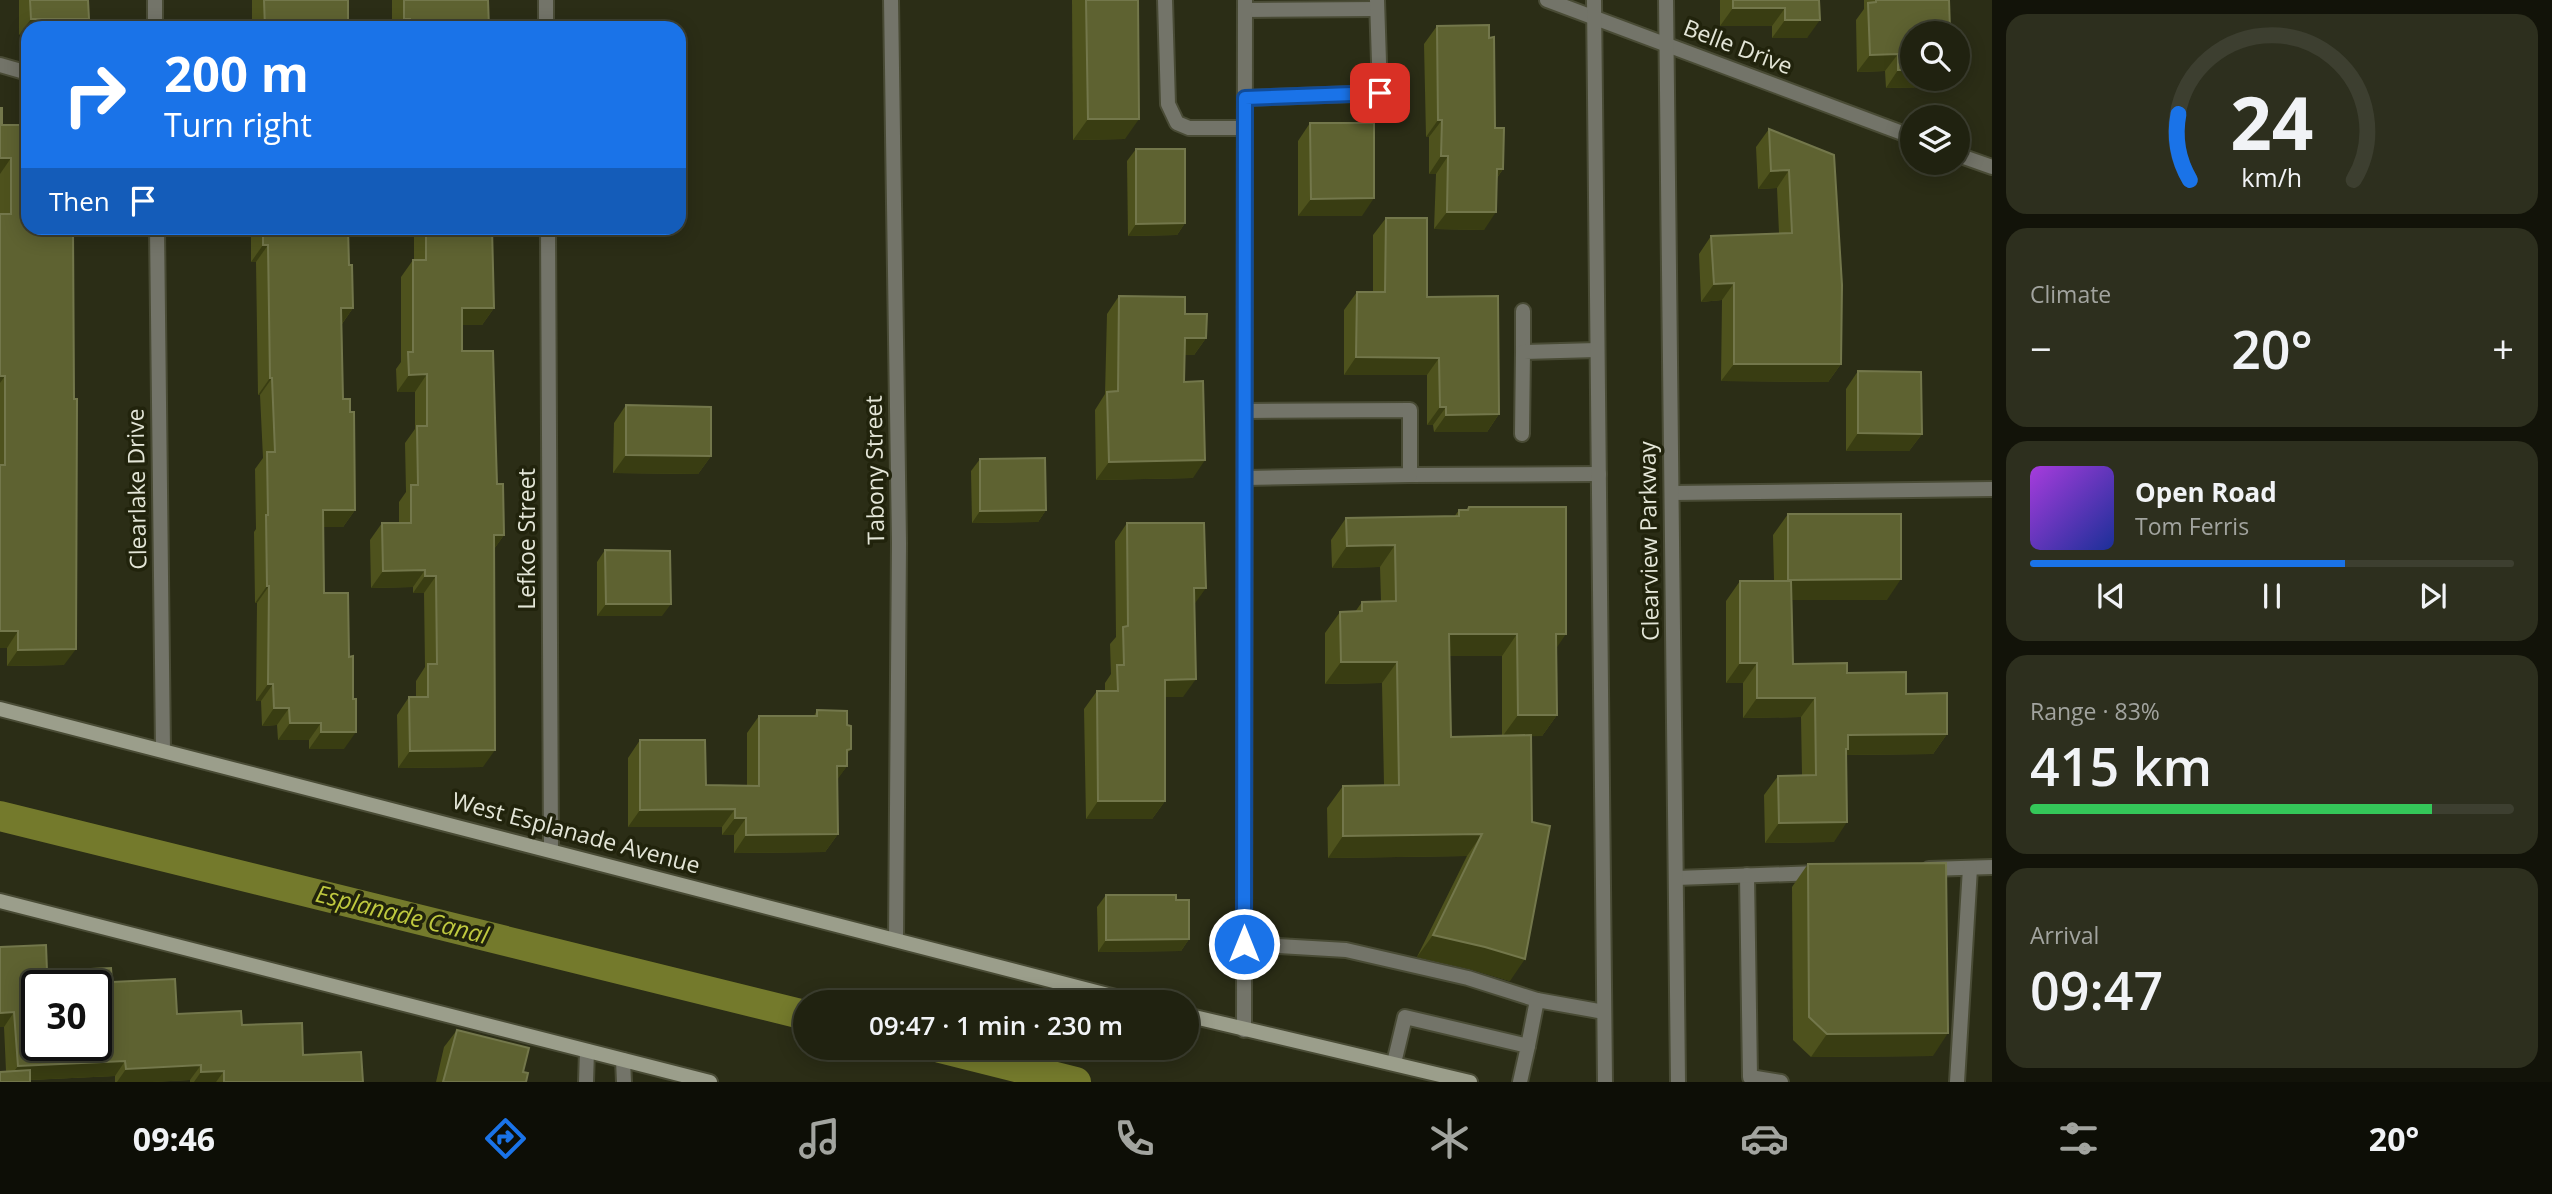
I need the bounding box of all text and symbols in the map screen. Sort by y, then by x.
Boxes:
street label: Belle Drive [1679,11,1798,82]
map controls [1900,21,1970,175]
button: search [1900,21,1970,91]
text: 200 m [164,40,309,106]
icon: right [49,49,140,140]
pin [1350,63,1410,123]
text: 24 [2230,72,2314,171]
icon: arrive [1361,74,1399,112]
text: Turn right [164,103,312,146]
button: layers [1900,105,1970,175]
text: km/h [2242,160,2302,194]
icon: arrive [124,182,162,220]
text: Then [49,183,110,219]
text: Climate [2030,278,2111,310]
text: 20° [2231,313,2313,384]
text: − [2030,322,2052,374]
text: + [2492,322,2514,374]
street label: Tabony Street [857,395,891,545]
street label: Clearlake Drive [119,408,153,570]
street label: Clearview Parkway [1630,440,1666,641]
street label: Lefkoe Street [510,468,542,610]
text: Open Road [2135,474,2277,510]
text: Tom Ferris [2135,510,2249,542]
icon: previous [2092,577,2130,615]
icon: pause [2253,577,2291,615]
icon: next [2414,577,2452,615]
text: Range · 83% [2030,695,2160,727]
text: 415 km [2030,730,2212,801]
street label: West Esplanade Avenue [449,784,704,881]
water label: Esplanade Canal [313,876,493,951]
position arrow [1207,907,1281,981]
text: Arrival [2030,919,2099,951]
text: 09:47 [2030,954,2163,1025]
speed limit sign: 30 [21,970,112,1061]
text: 09:47 · 1 min · 230 m [869,1007,1123,1043]
icon: directions [481,1114,530,1163]
icon: music [795,1114,844,1163]
icon: phone [1110,1114,1159,1163]
icon: climate [1425,1114,1474,1163]
icon: car [1740,1114,1789,1163]
icon: filters [2054,1114,2103,1163]
text: 09:46 [133,1117,215,1160]
text: 20° [2369,1117,2419,1160]

